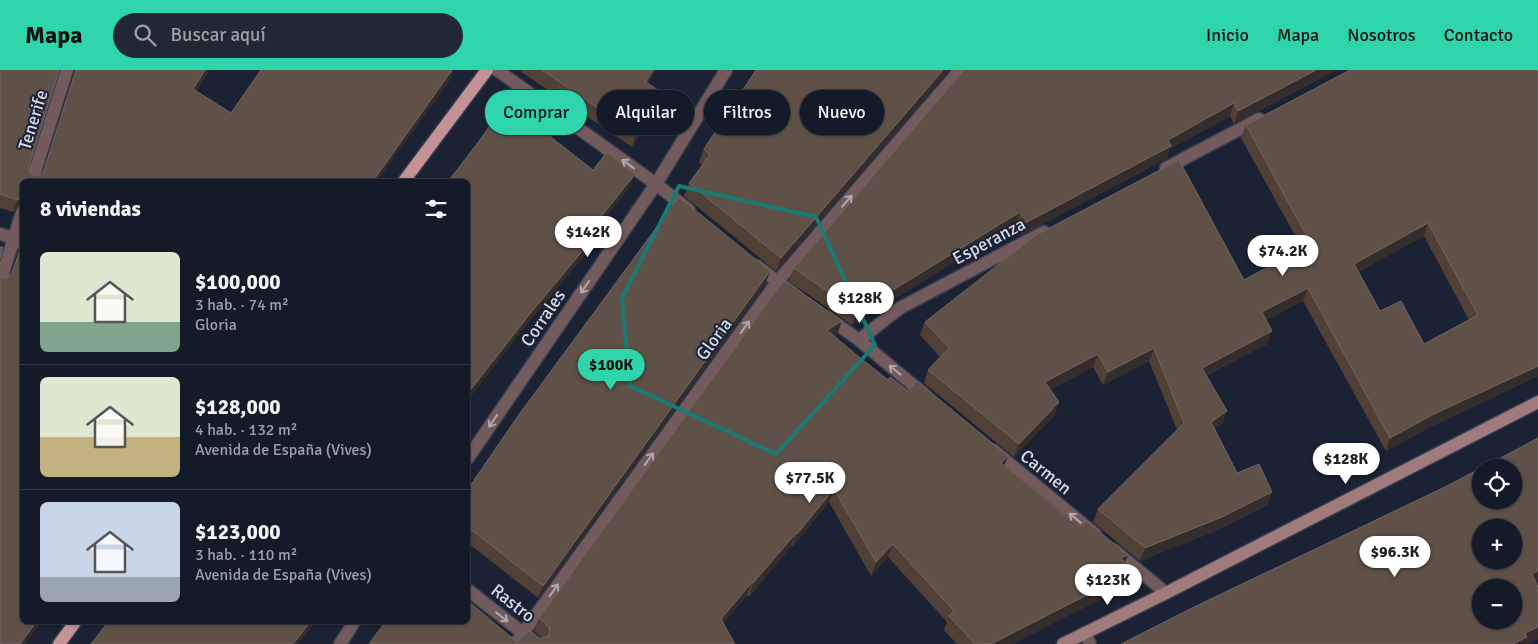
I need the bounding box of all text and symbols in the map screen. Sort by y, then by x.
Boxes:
search box [113,13,463,58]
text: Mapa [25,20,83,50]
icon: search [131,21,159,49]
text: Buscar aquí [171,23,266,47]
text: Inicio [1206,24,1249,46]
text: Mapa [1277,24,1319,46]
text: Nosotros [1347,24,1416,46]
text: Contacto [1444,24,1513,46]
street label: Tenerife [13,87,53,153]
chip: Comprar [485,90,587,135]
chip: Alquilar [597,90,694,135]
chip: Filtros [704,90,790,135]
chip: Nuevo [800,90,884,135]
one-way arrow [621,159,635,169]
icon: filters [422,195,450,223]
one-way arrow [842,195,853,208]
text: 8 viviendas [40,196,141,222]
street label: Esperanza [949,213,1029,269]
pin: $142K [553,216,623,258]
text: $142K [566,222,610,242]
pin: $74.2K [1242,234,1324,277]
text: $74.2K [1258,241,1308,261]
text: $100,000 [195,269,281,295]
icon: home [80,272,140,332]
one-way arrow [580,280,590,294]
pin: $128K [825,282,895,324]
street label: Corrales [516,285,570,351]
text: $128K [838,288,882,308]
text: 3 hab. · 74 m² [195,295,289,315]
street label: Gloria [691,314,737,364]
text: Gloria [195,315,237,335]
one-way arrow [740,320,750,334]
pin: $100K [576,348,646,391]
text: $100K [589,355,633,375]
one-way arrow [889,364,902,375]
text: $128,000 [195,394,281,420]
icon: home [80,397,140,457]
one-way arrow [488,414,498,428]
text: 4 hab. · 132 m² [195,420,297,440]
text: Avenida de España (Vives) [195,440,372,460]
pin: $128K [1311,442,1381,485]
street label: Carmen [1016,445,1076,499]
text: $128K [1324,449,1368,469]
one-way arrow [644,452,654,466]
map controls [1472,459,1522,629]
button: locate [1472,459,1522,509]
pin: $77.5K [769,462,851,504]
text: $77.5K [785,468,835,488]
one-way arrow [1069,512,1082,523]
text: $123,000 [195,519,281,545]
button: + [1472,519,1522,569]
icon: home [80,522,140,582]
pin: $96.3K [1354,536,1436,578]
text: $96.3K [1370,542,1420,562]
text: 3 hab. · 110 m² [195,545,297,565]
pin: $123K [1073,564,1143,606]
text: Avenida de España (Vives) [195,565,372,585]
text: $123K [1086,570,1130,590]
street label: Rastro [487,579,539,627]
button: − [1472,579,1522,629]
one-way arrow [549,583,559,597]
one-way arrow [495,611,508,622]

